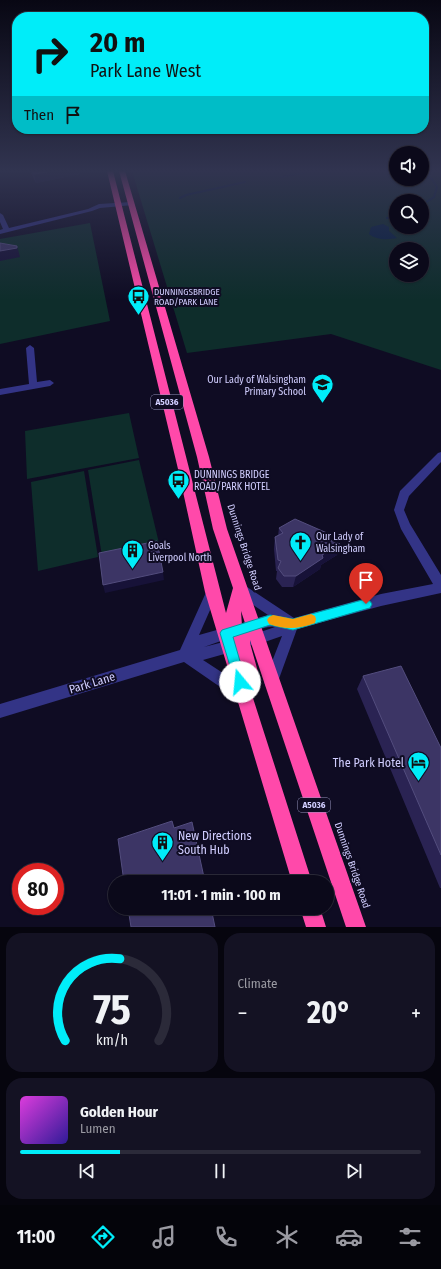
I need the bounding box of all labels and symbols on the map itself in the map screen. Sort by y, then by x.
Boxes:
bus stop icon: DUNNINGSBRIDGE ROAD/PARK LANE [125,284,151,317]
place label: DUNNINGSBRIDGE ROAD/PARK LANE [154,287,220,307]
school or university icon: Our Lady of Walsingham Primary School [309,372,335,405]
place label: Our Lady of Walsingham Primary School [207,374,306,398]
road number: A5036 [151,395,183,409]
bus stop icon: DUNNINGS BRIDGE ROAD/PARK HOTEL [165,467,191,500]
place label: DUNNINGS BRIDGE ROAD/PARK HOTEL [194,469,271,493]
street label: Dunnings Bridge Road [224,503,264,592]
church icon: Our Lady of Walsingham [287,529,313,562]
place label: Our Lady of Walsingham [316,531,365,555]
building icon: Goals Liverpool North [119,538,145,571]
place label: Goals Liverpool North [148,540,212,564]
pin [349,563,383,604]
position arrow [219,661,261,703]
street label: Park Lane [67,669,117,697]
hotel icon: The Park Hotel [406,750,432,783]
place label: The Park Hotel [333,756,404,770]
road number: A5036 [298,798,330,812]
street label: Dunnings Bridge Road [332,821,372,910]
place label: New Directions South Hub [178,829,252,857]
building icon: New Directions South Hub [150,830,176,863]
speed limit sign: 80 [12,863,64,915]

